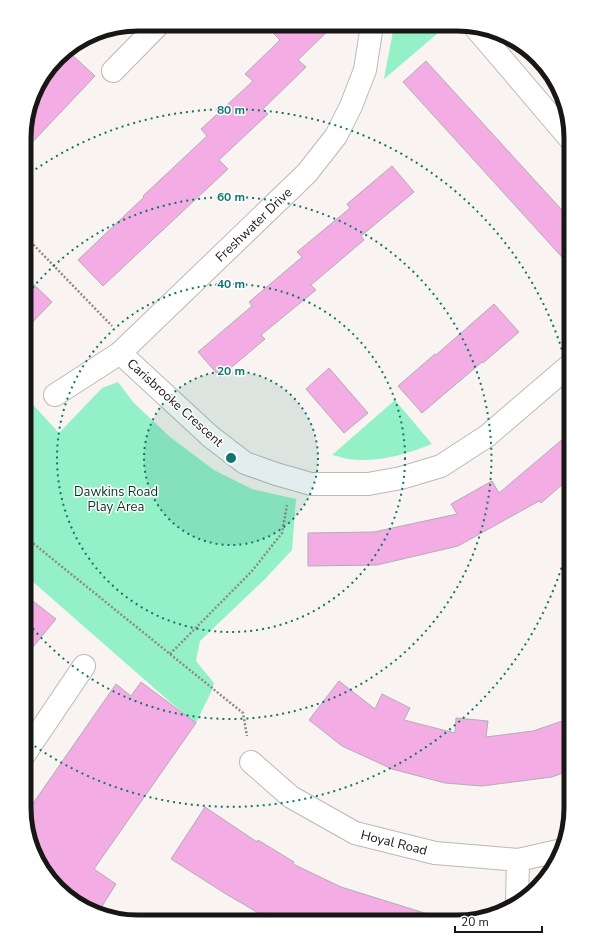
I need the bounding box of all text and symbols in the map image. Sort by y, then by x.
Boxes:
text: 80 m [217,102,245,118]
street label: Freshwater Drive [212,184,296,266]
text: 60 m [217,189,245,205]
text: 40 m [217,276,245,292]
street label: Carisbrooke Crescent [123,355,227,451]
text: 20 m [217,363,245,379]
centre of rings [224,451,238,465]
park label: Dawkins Road Play Area [74,483,158,516]
street label: Hoyal Road [359,826,429,860]
scale bar [455,908,542,934]
text: 20 m [461,914,489,930]

